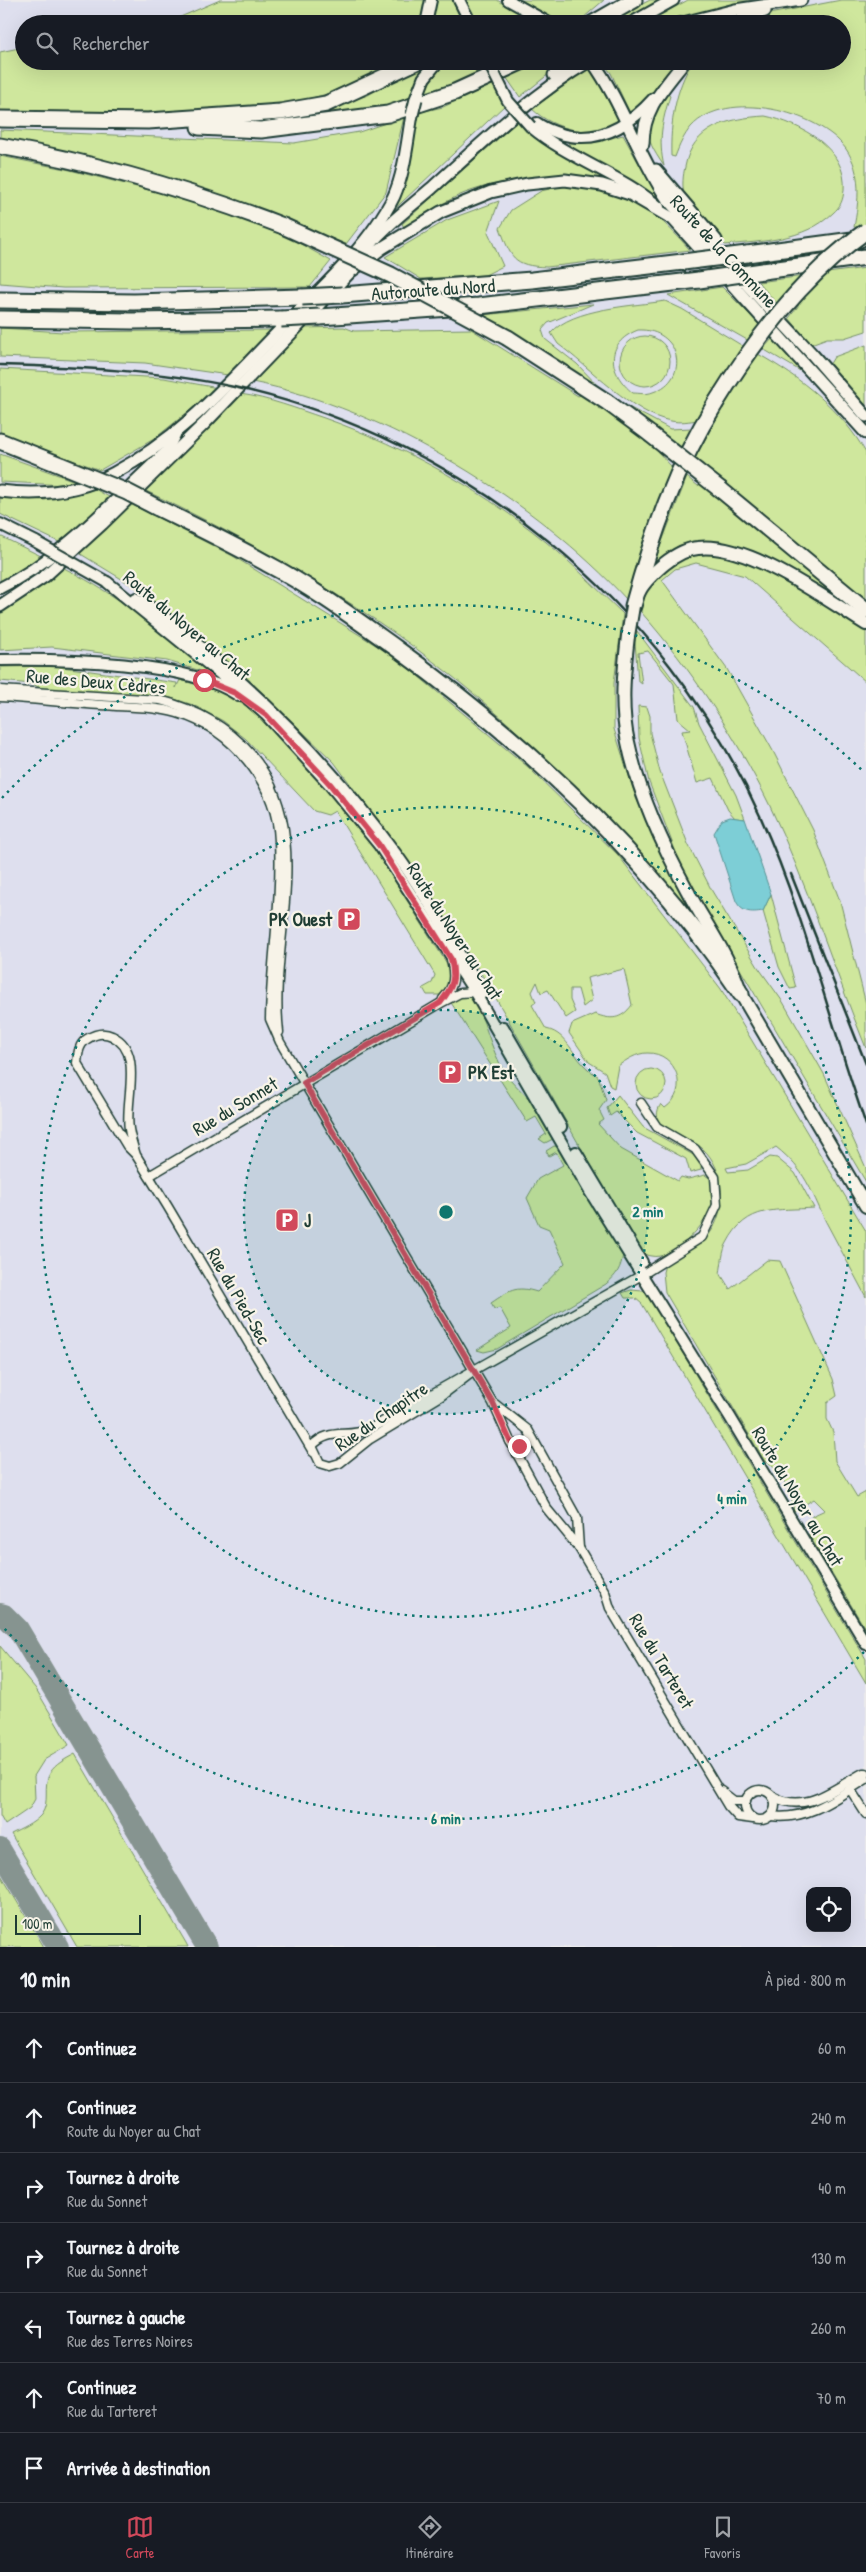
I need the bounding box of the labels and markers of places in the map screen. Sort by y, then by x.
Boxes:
place label: PK Ouest [269,906,333,932]
parking icon: PK Ouest [336,906,362,932]
parking icon: PK Est [437,1059,463,1085]
place label: PK Est [468,1059,515,1085]
centre of rings [437,1203,455,1221]
parking icon: J [274,1207,300,1233]
place label: J [304,1207,311,1233]

